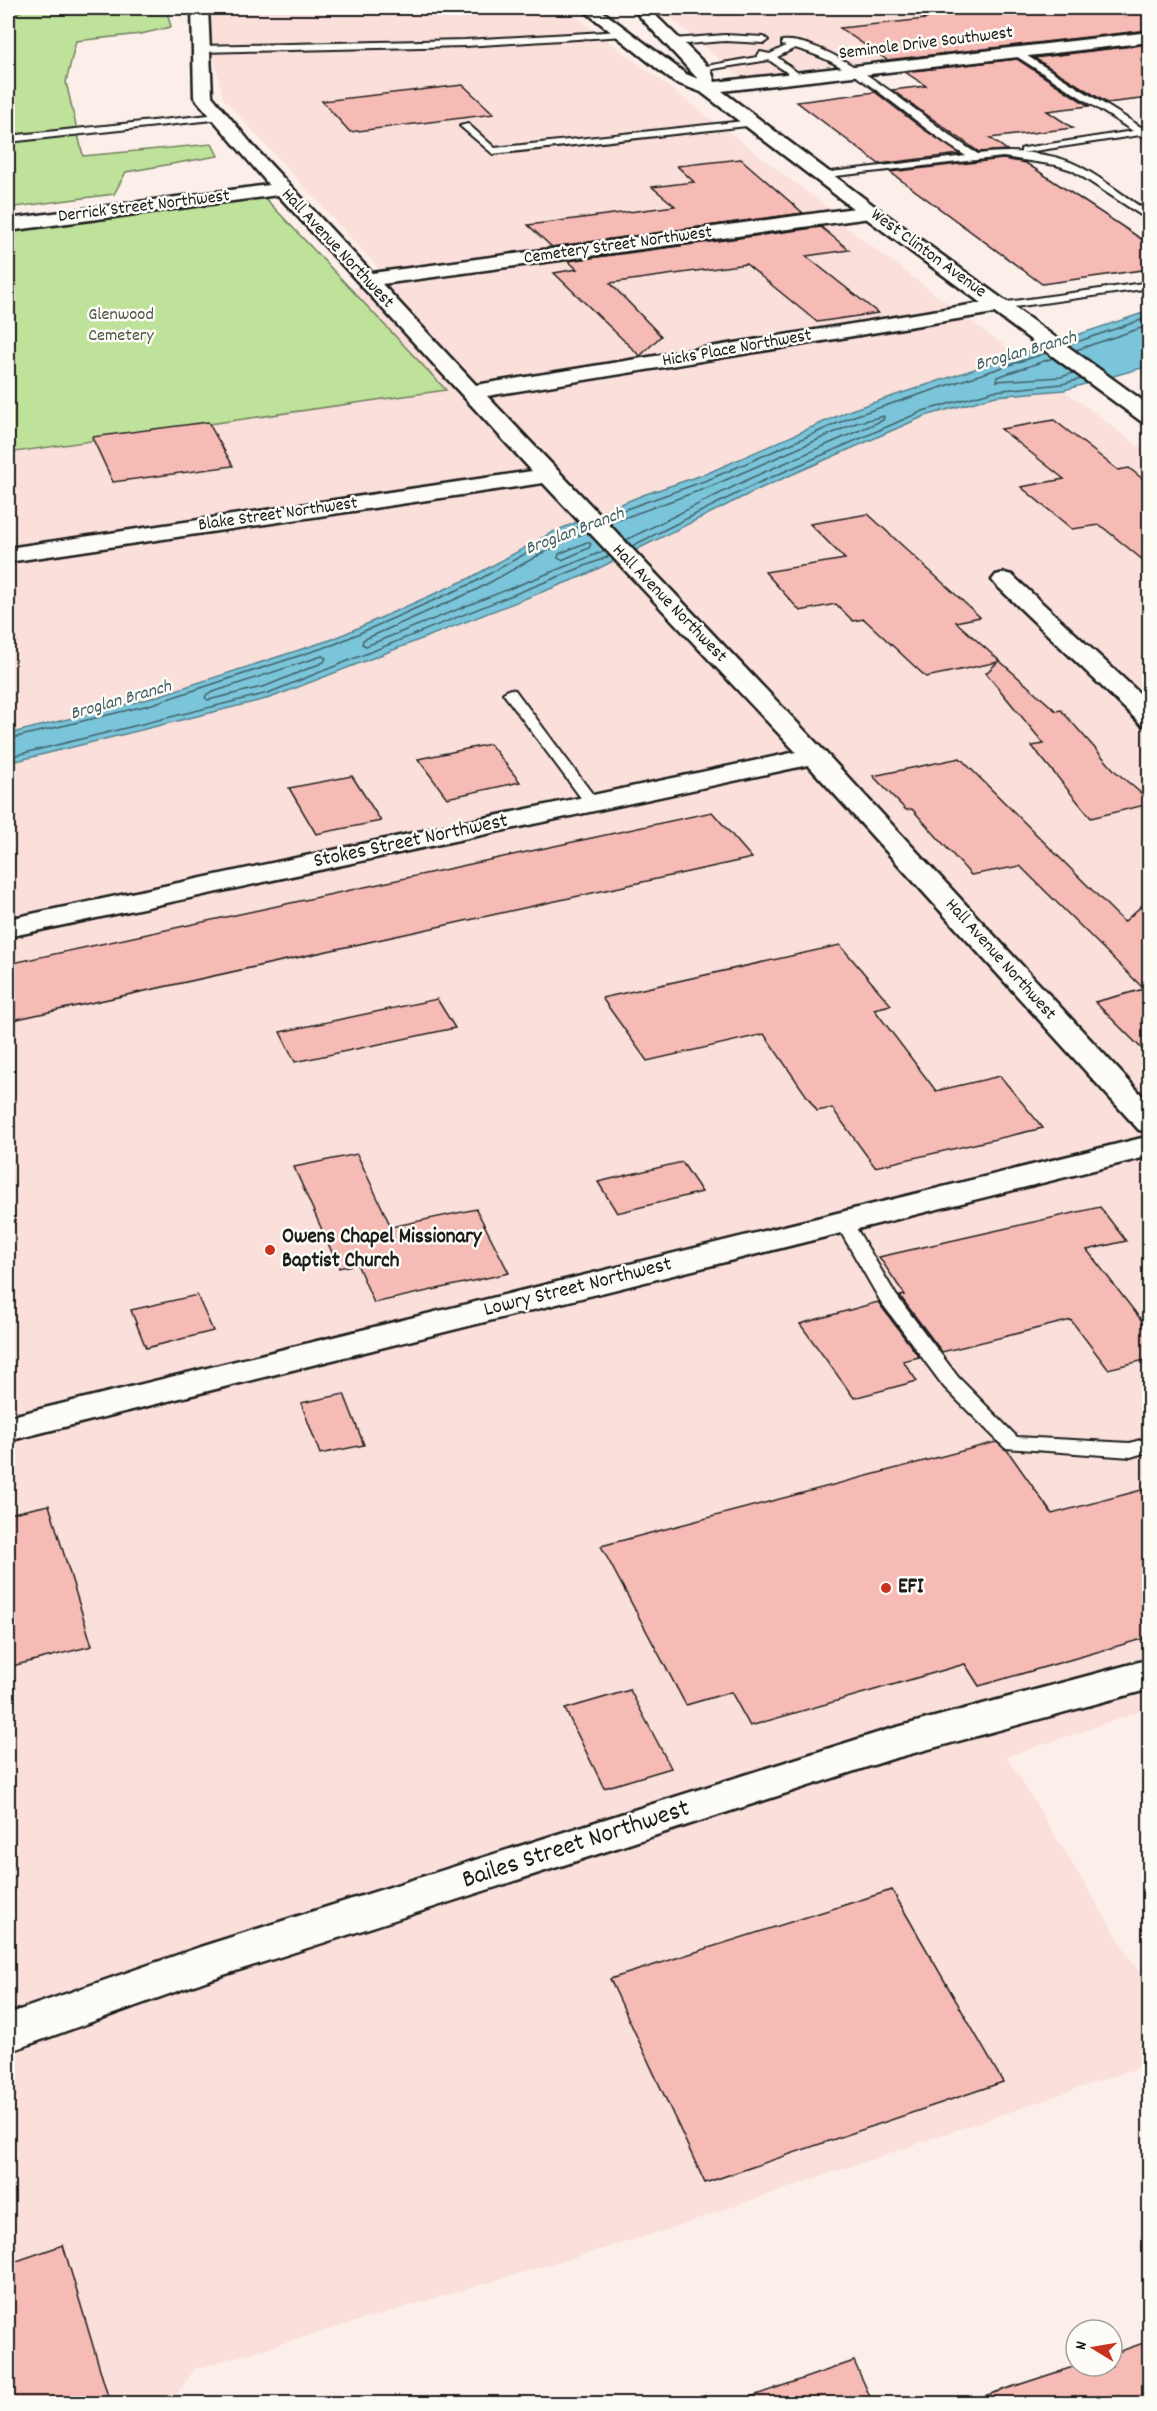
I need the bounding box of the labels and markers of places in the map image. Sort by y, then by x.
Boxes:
place label: Owens Chapel Missionary Baptist Church [282,1223,483,1277]
marker: Owens Chapel Missionary Baptist Church [263,1243,277,1257]
place label: EFI [898,1573,924,1603]
marker: EFI [879,1581,893,1595]

